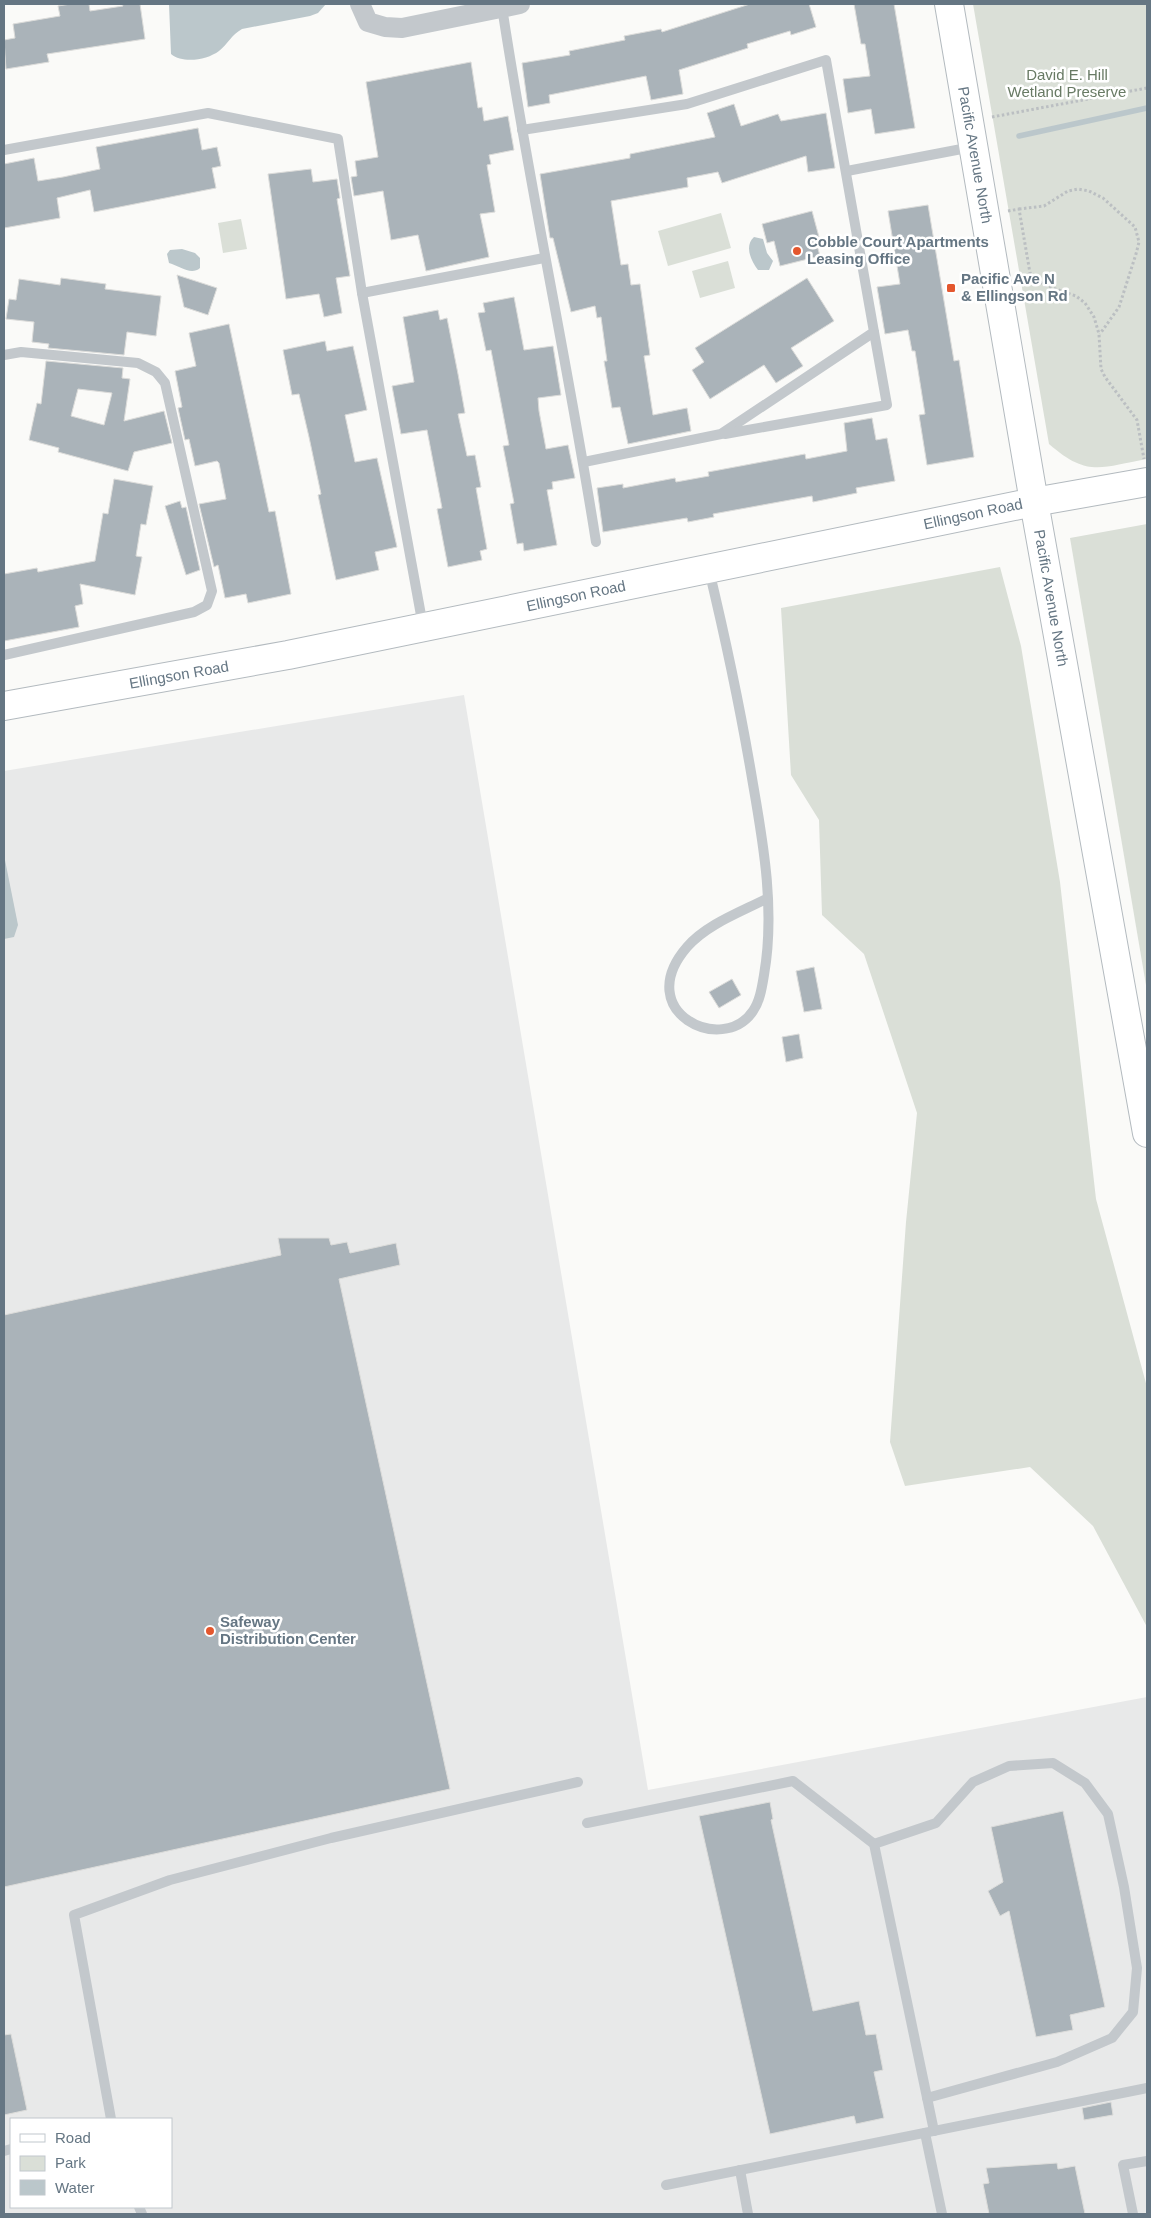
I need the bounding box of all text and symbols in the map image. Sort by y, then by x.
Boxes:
park label: David E. Hill Wetland Preserve [1008,66,1126,100]
street label: Pacific Avenue North [955,85,996,225]
place label: Cobble Court Apartments Leasing Office [807,233,989,267]
marker: Cobble Court Apartments Leasing Office [791,245,803,257]
place label: Pacific Ave N & Ellingson Rd [961,270,1068,304]
marker: Pacific Ave N & Ellingson Rd [945,282,957,294]
street label: Ellingson Road [922,495,1024,532]
street label: Pacific Avenue North [1031,528,1072,668]
street label: Ellingson Road [525,577,627,614]
street label: Ellingson Road [128,657,230,692]
place label: Safeway Distribution Center [220,1613,356,1647]
marker: Safeway Distribution Center [204,1625,216,1637]
legend [10,2118,172,2208]
text: Road [55,2129,91,2146]
text: Park [55,2154,86,2171]
text: Water [55,2179,94,2196]

